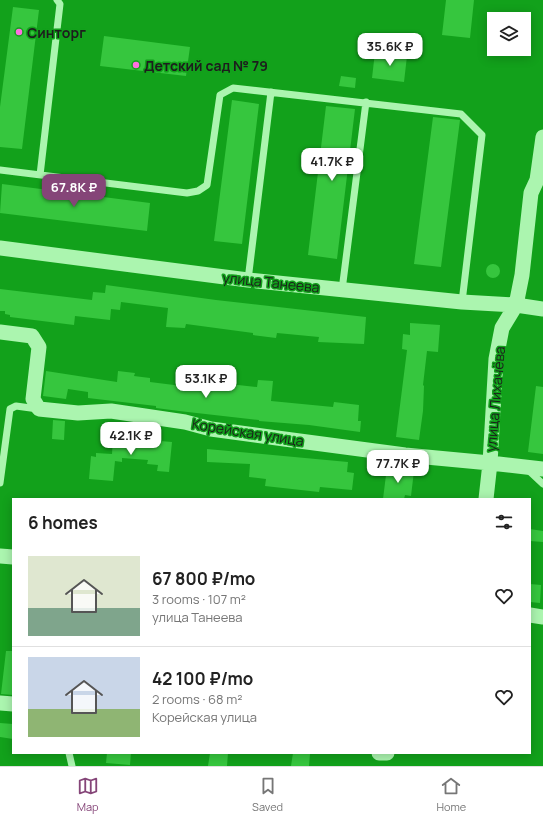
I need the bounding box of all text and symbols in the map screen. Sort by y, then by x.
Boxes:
map controls [487,12,531,56]
button: layers [487,12,531,56]
place label: Синторг [27,23,86,42]
marker: Синторг [14,27,24,37]
pin: 35.6K ₽ [353,33,427,67]
text: 35.6K ₽ [367,37,413,55]
place label: Детский сад № 79 [144,56,268,75]
marker: Детский сад № 79 [131,60,141,70]
pin: 41.7K ₽ [295,148,369,182]
text: 41.7K ₽ [310,152,354,170]
pin: 67.8K ₽ [37,174,111,208]
text: 67.8K ₽ [51,178,97,196]
street label: улица Танеева [222,267,320,297]
street label: улица Лихачёва [481,345,509,453]
pin: 53.1K ₽ [169,365,243,399]
text: 53.1K ₽ [185,369,227,387]
street label: Корейская улица [191,414,305,450]
pin: 42.1K ₽ [94,422,168,456]
text: 42.1K ₽ [109,426,153,444]
pin: 77.7K ₽ [361,450,435,484]
text: 77.7K ₽ [376,454,420,472]
text: 6 homes [28,511,98,534]
icon: filters [493,511,515,533]
text: 67 800 ₽/mo [152,567,255,590]
icon: home [60,572,108,620]
icon: heart [493,585,515,607]
text: 3 rooms · 107 m² [152,590,246,608]
text: улица Танеева [152,608,242,626]
text: 42 100 ₽/mo [152,667,253,690]
icon: home [60,673,108,721]
icon: heart [493,686,515,708]
text: 2 rooms · 68 m² [152,690,242,708]
text: Корейская улица [152,708,257,726]
tab: Map [77,775,99,814]
tab: Saved [252,775,283,814]
tab: Home [437,775,466,814]

